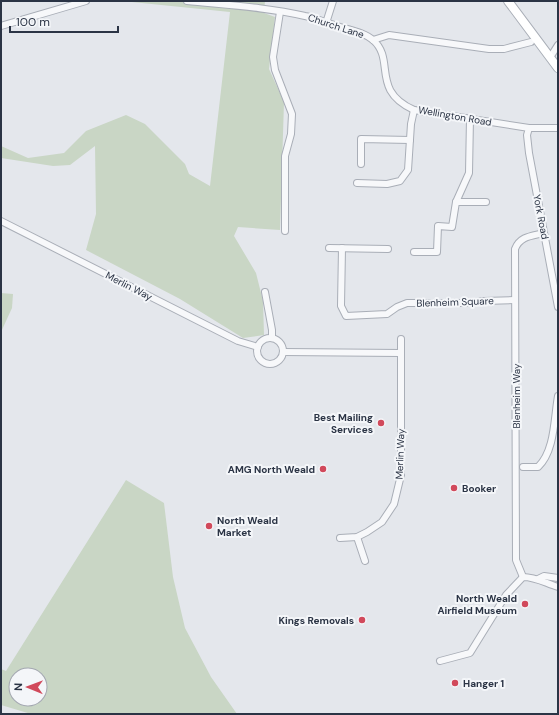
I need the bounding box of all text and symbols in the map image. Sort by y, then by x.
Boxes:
scale bar [10,8,118,34]
street label: Church Lane [306,11,366,41]
text: 100 m [16,14,50,30]
street label: Wellington Road [417,103,493,129]
street label: York Road [530,193,552,241]
street label: Merlin Way [103,269,155,304]
street label: Blenheim Square [416,294,494,310]
street label: Blenheim Way [510,363,523,429]
place label: Best Mailing Services [314,411,373,436]
marker: Best Mailing Services [376,418,386,428]
street label: Merlin Way [393,428,407,480]
place label: AMG North Weald [228,463,315,476]
marker: AMG North Weald [318,464,328,474]
place label: Booker [462,482,496,495]
marker: Booker [449,483,459,493]
place label: North Weald Market [217,514,278,539]
marker: North Weald Market [204,521,214,531]
place label: North Weald Airfield Museum [437,592,517,617]
marker: North Weald Airfield Museum [520,599,530,609]
place label: Kings Removals [278,614,354,627]
marker: Kings Removals [357,615,367,625]
north arrow [8,667,48,707]
place label: Hanger 1 [463,677,504,690]
marker: Hanger 1 [450,678,460,688]
text: N [11,683,25,691]

